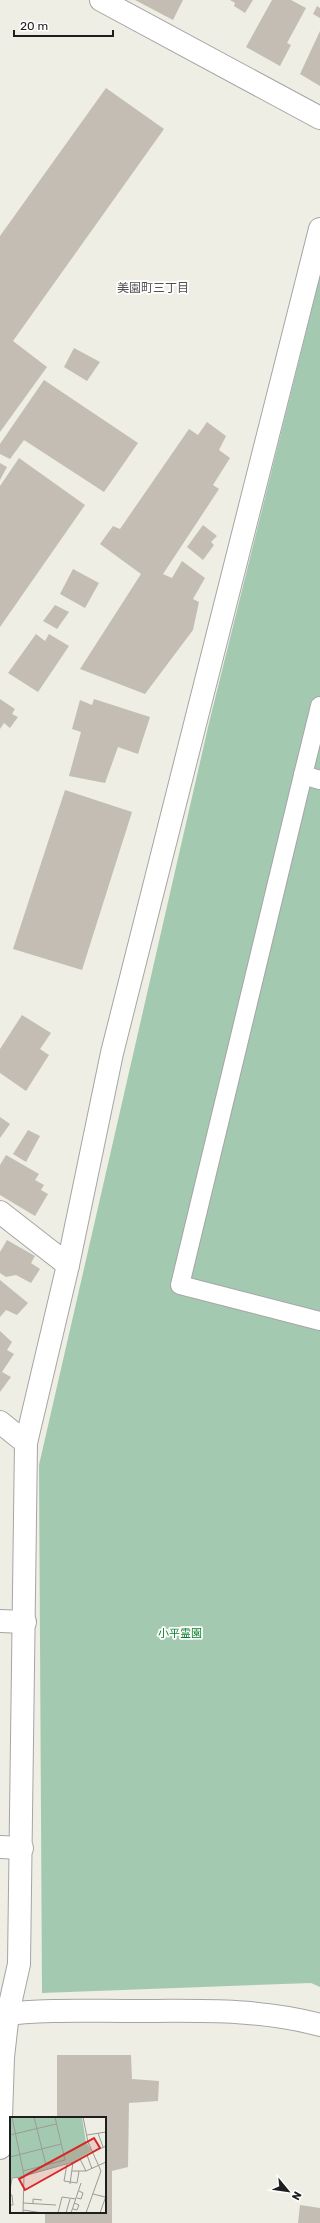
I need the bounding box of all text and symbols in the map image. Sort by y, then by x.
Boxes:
scale bar [14,12,113,38]
text: 20 m [20,19,48,33]
district label: 美園町三丁目 [117,281,189,295]
park label: 小平霊園 [158,1627,202,1640]
inset map [10,2117,106,2213]
north arrow [268,2171,308,2211]
text: N [289,2189,304,2202]

